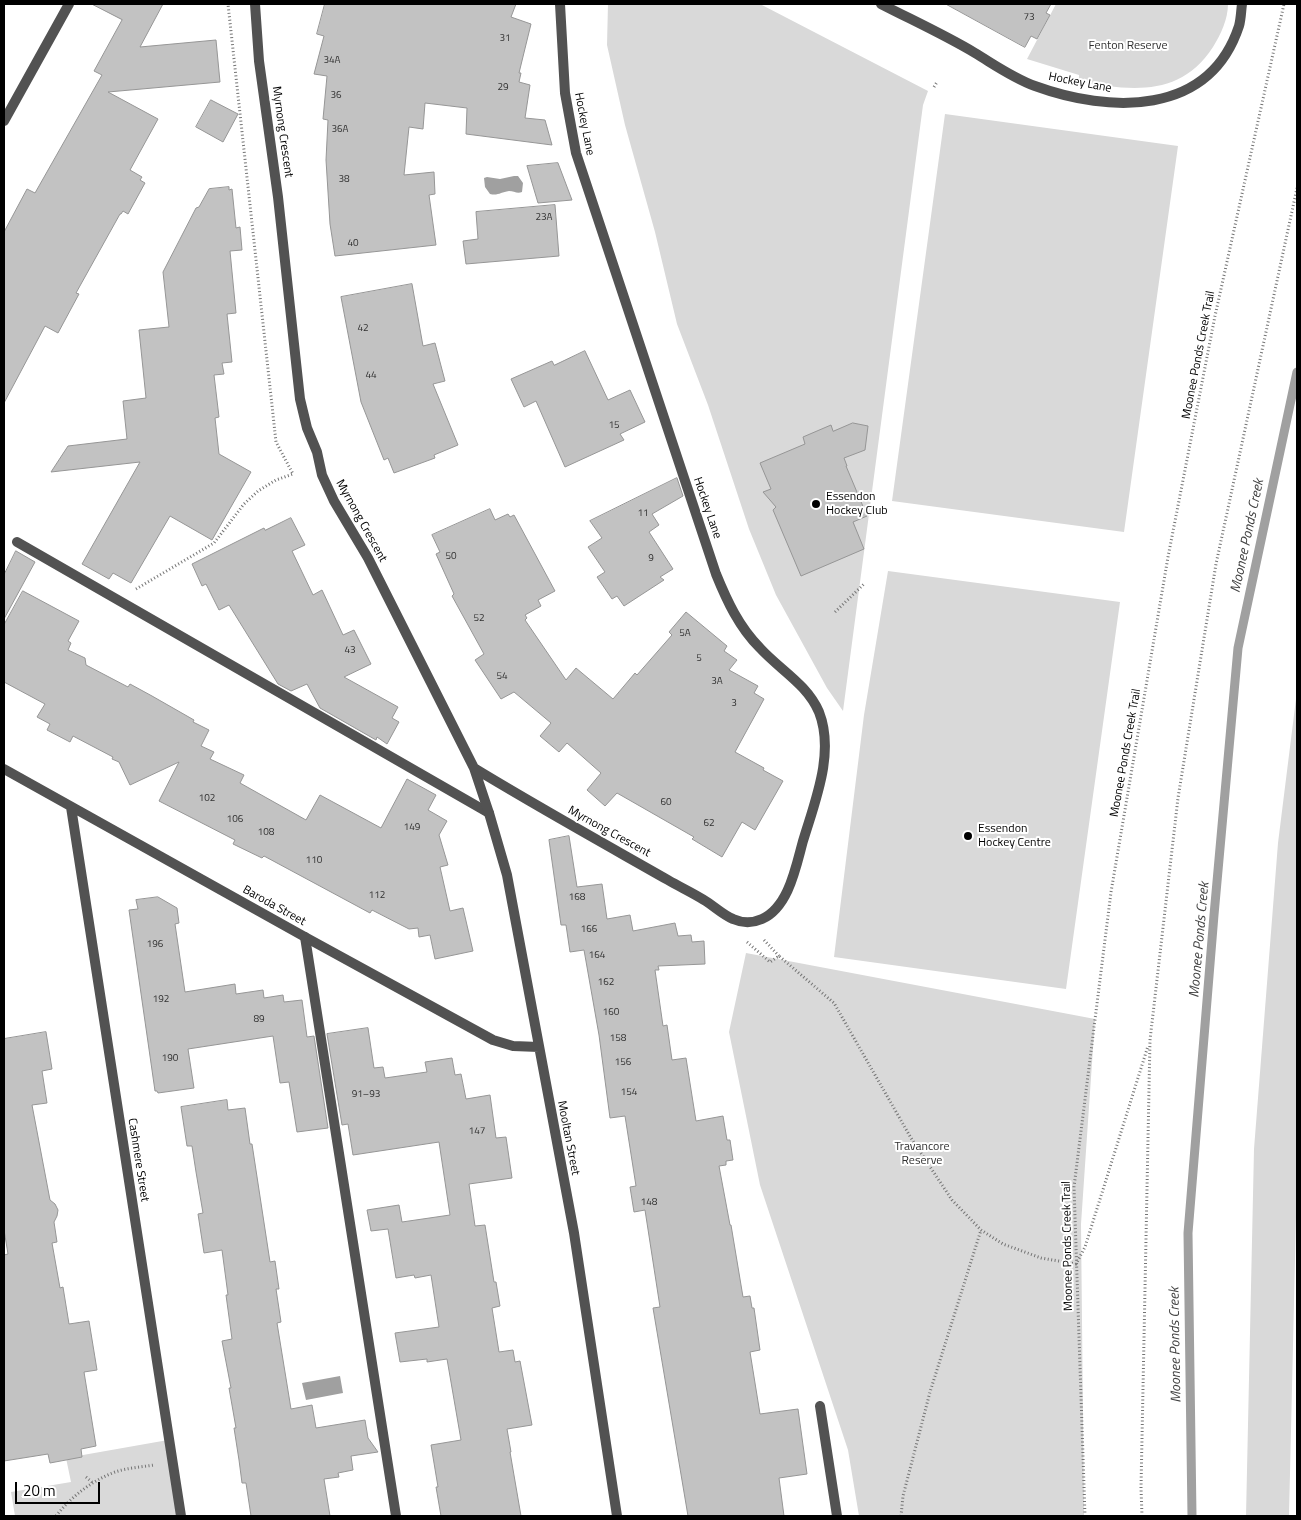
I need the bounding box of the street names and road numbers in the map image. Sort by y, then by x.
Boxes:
street label: Hockey Lane [1047,70,1113,96]
street label: Myrnong Crescent [268,85,296,179]
street label: Hockey Lane [571,91,597,157]
street label: Moonee Ponds Creek Trail [1180,290,1218,420]
street label: Hockey Lane [690,475,724,541]
street label: Myrnong Crescent [332,477,390,565]
street label: Moonee Ponds Creek Trail [1108,688,1144,818]
street label: Myrnong Crescent [565,803,653,861]
street label: Baroda Street [240,883,308,929]
street label: Mooltan Street [554,1099,582,1177]
street label: Cashmere Street [124,1117,152,1203]
street label: Moonee Ponds Creek Trail [1060,1181,1076,1311]

